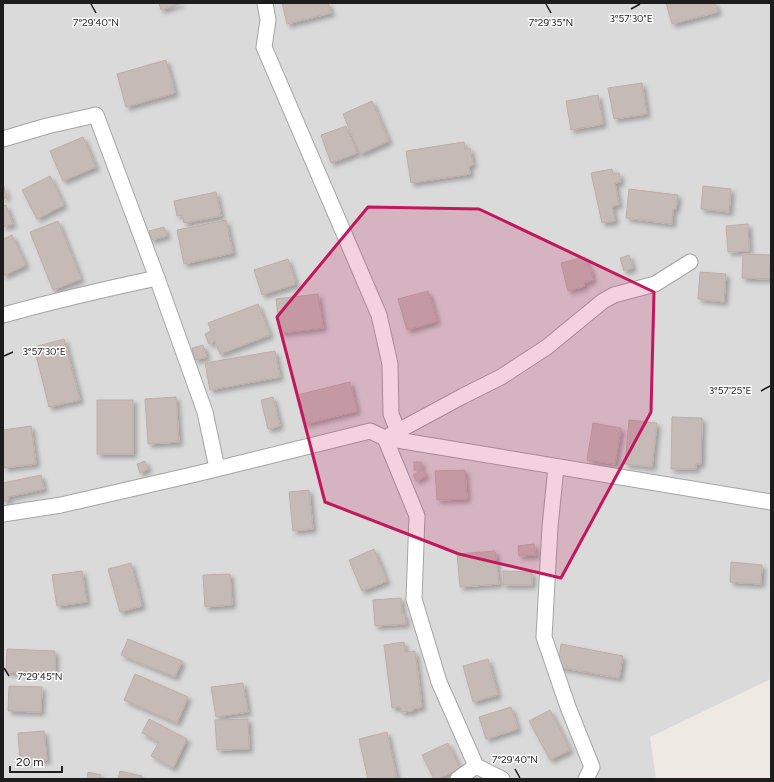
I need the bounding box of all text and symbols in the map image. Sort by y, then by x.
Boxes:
text: 3°57'30"E [609,12,653,25]
text: 7°29'40"N [73,16,119,29]
text: 7°29'35"N [529,16,573,29]
text: 3°57'30"E [22,345,66,358]
text: 3°57'25"E [709,384,751,397]
text: 7°29'45"N [17,670,63,683]
scale bar [10,748,62,774]
text: 7°29'40"N [492,753,538,766]
text: 20 m [16,755,44,769]

